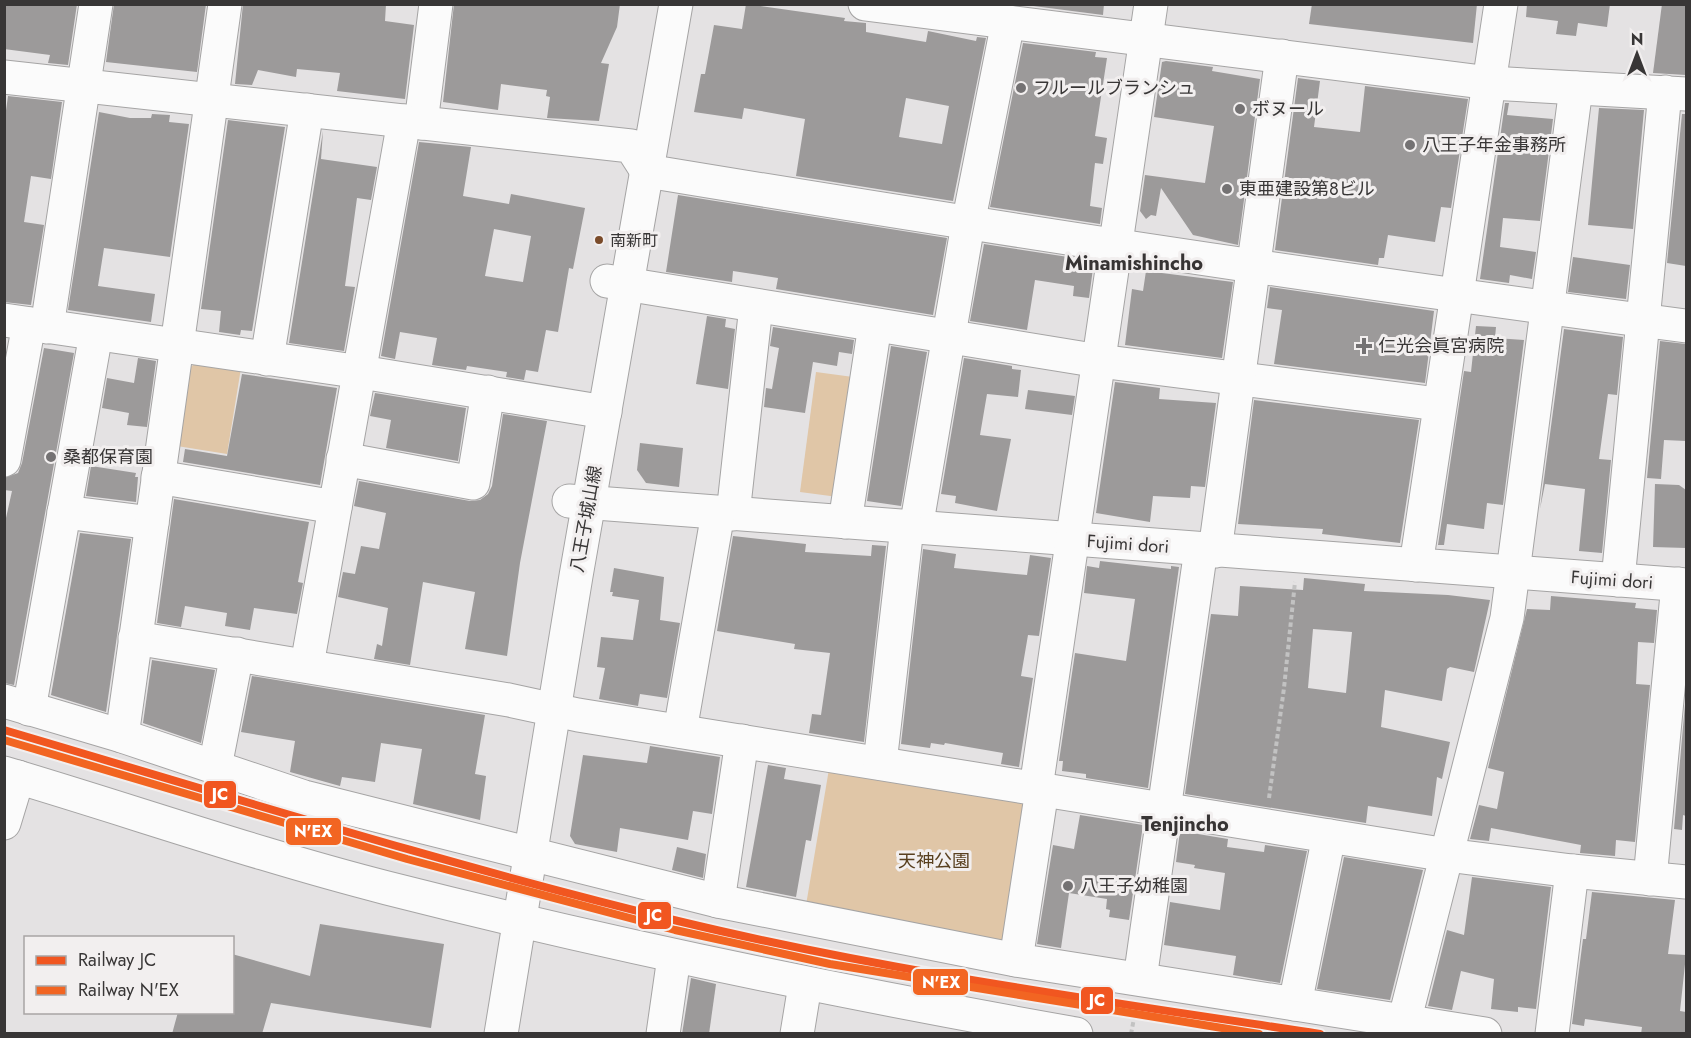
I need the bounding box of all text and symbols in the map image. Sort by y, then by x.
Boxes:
north arrow [1607,24,1667,84]
text: N [1631,28,1643,51]
place label: フルールブランシュ [1033,75,1195,101]
marker: フルールブランシュ [1014,81,1028,95]
place label: ボヌール [1252,96,1324,122]
marker: ボヌール [1233,102,1247,116]
place label: 八王子年金事務所 [1422,132,1566,158]
marker: 八王子年金事務所 [1403,138,1417,152]
place label: 東亜建設第8ビル [1239,176,1375,202]
marker: 東亜建設第8ビル [1220,182,1234,196]
place label: 南新町 [610,229,658,252]
marker: 南新町 [593,234,605,246]
district label: Minamishincho [1065,249,1203,278]
place label: 仁光会眞宮病院 [1378,333,1504,359]
marker: 仁光会眞宮病院 [1355,337,1373,355]
place label: 桑都保育園 [63,444,153,470]
marker: 桑都保育園 [44,450,58,464]
street label: 八王子城山線 [564,464,608,574]
street label: Fujimi dori [1086,528,1170,560]
street label: Fujimi dori [1570,564,1654,596]
line badge: JC [203,780,237,809]
text: JC [209,783,228,806]
district label: Tenjincho [1141,810,1229,839]
line badge: N'EX [285,817,342,846]
text: N'EX [294,820,332,843]
park label: 天神公園 [898,848,970,874]
place label: 八王子幼稚園 [1080,873,1188,899]
marker: 八王子幼稚園 [1061,879,1075,893]
line badge: JC [637,901,672,930]
text: JC [643,904,662,927]
legend [24,936,234,1014]
text: Railway JC [78,947,156,973]
line badge: N'EX [912,968,969,996]
text: N'EX [922,971,960,994]
text: Railway N'EX [78,977,179,1003]
line badge: JC [1080,986,1114,1015]
text: JC [1086,989,1105,1012]

